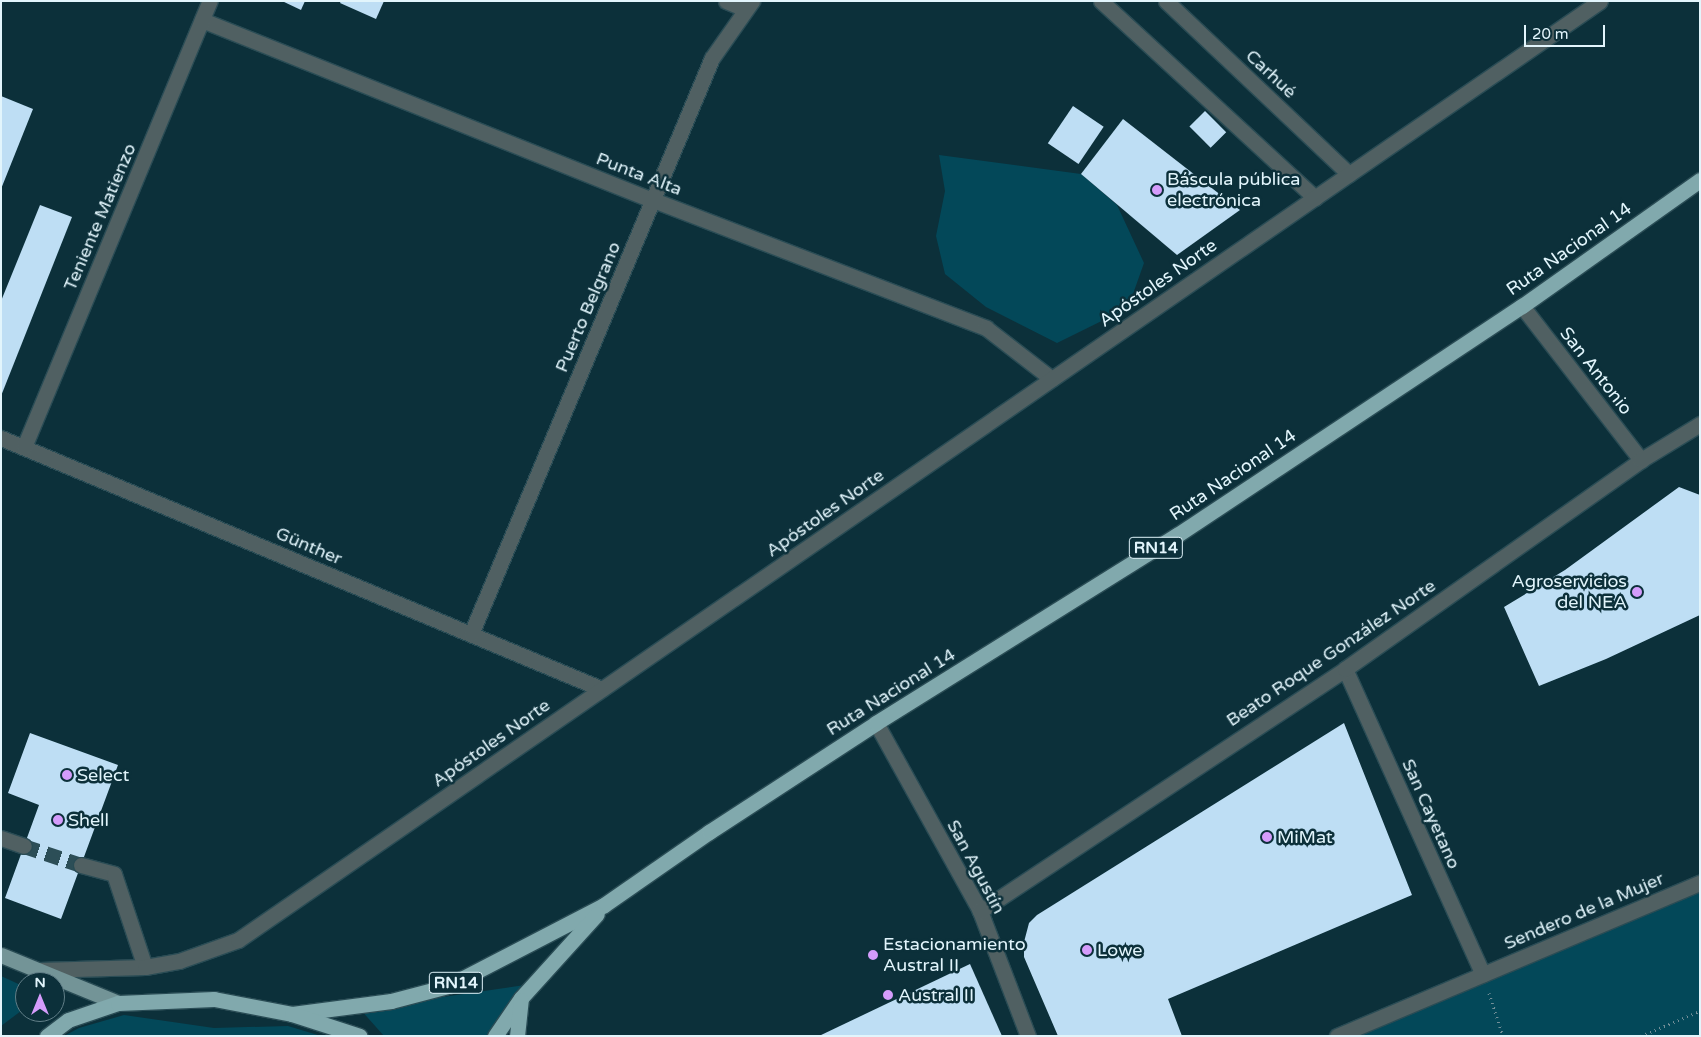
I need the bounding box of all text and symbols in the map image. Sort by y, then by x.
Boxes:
scale bar [1526,15,1607,47]
text: 20 m [1532,25,1569,43]
street label: Carhué [1241,45,1301,103]
street label: Teniente Matienzo [59,140,141,294]
street label: Punta Alta [593,148,685,200]
place label: Báscula pública electrónica [1167,169,1300,212]
marker: Báscula pública electrónica [1151,184,1163,196]
street label: Ruta Nacional 14 [1502,198,1636,300]
street label: Apóstoles Norte [1095,234,1221,332]
street label: Puerto Belgrano [551,238,625,376]
street label: San Antonio [1555,323,1637,419]
street label: Ruta Nacional 14 [1166,425,1300,525]
street label: Apóstoles Norte [762,464,888,562]
street label: Günther [272,522,346,570]
road number: RN14 [1128,534,1184,562]
place label: Agroservicios del NEA [1511,571,1627,614]
street label: Beato Roque González Norte [1222,575,1440,731]
marker: Agroservicios del NEA [1631,586,1643,598]
street label: Ruta Nacional 14 [823,644,959,740]
street label: Apóstoles Norte [428,694,554,792]
street label: San Cayetano [1397,756,1465,872]
place label: Select [77,764,129,786]
marker: Select [61,769,73,781]
place label: Shell [68,809,109,831]
marker: Shell [52,814,64,826]
street label: San Agustín [942,816,1010,918]
place label: MiMat [1277,826,1333,848]
marker: MiMat [1261,831,1273,843]
street label: Sendero de la Mujer [1501,868,1667,954]
place label: Estacionamiento Austral II [883,934,1026,976]
place label: Lowe [1097,939,1143,961]
marker: Lowe [1081,944,1093,956]
marker: Estacionamiento Austral II [867,949,879,961]
road number: RN14 [428,970,484,996]
north arrow [15,972,65,1022]
text: N [34,974,46,991]
place label: Austral II [898,984,974,1006]
marker: Austral II [882,989,894,1001]

